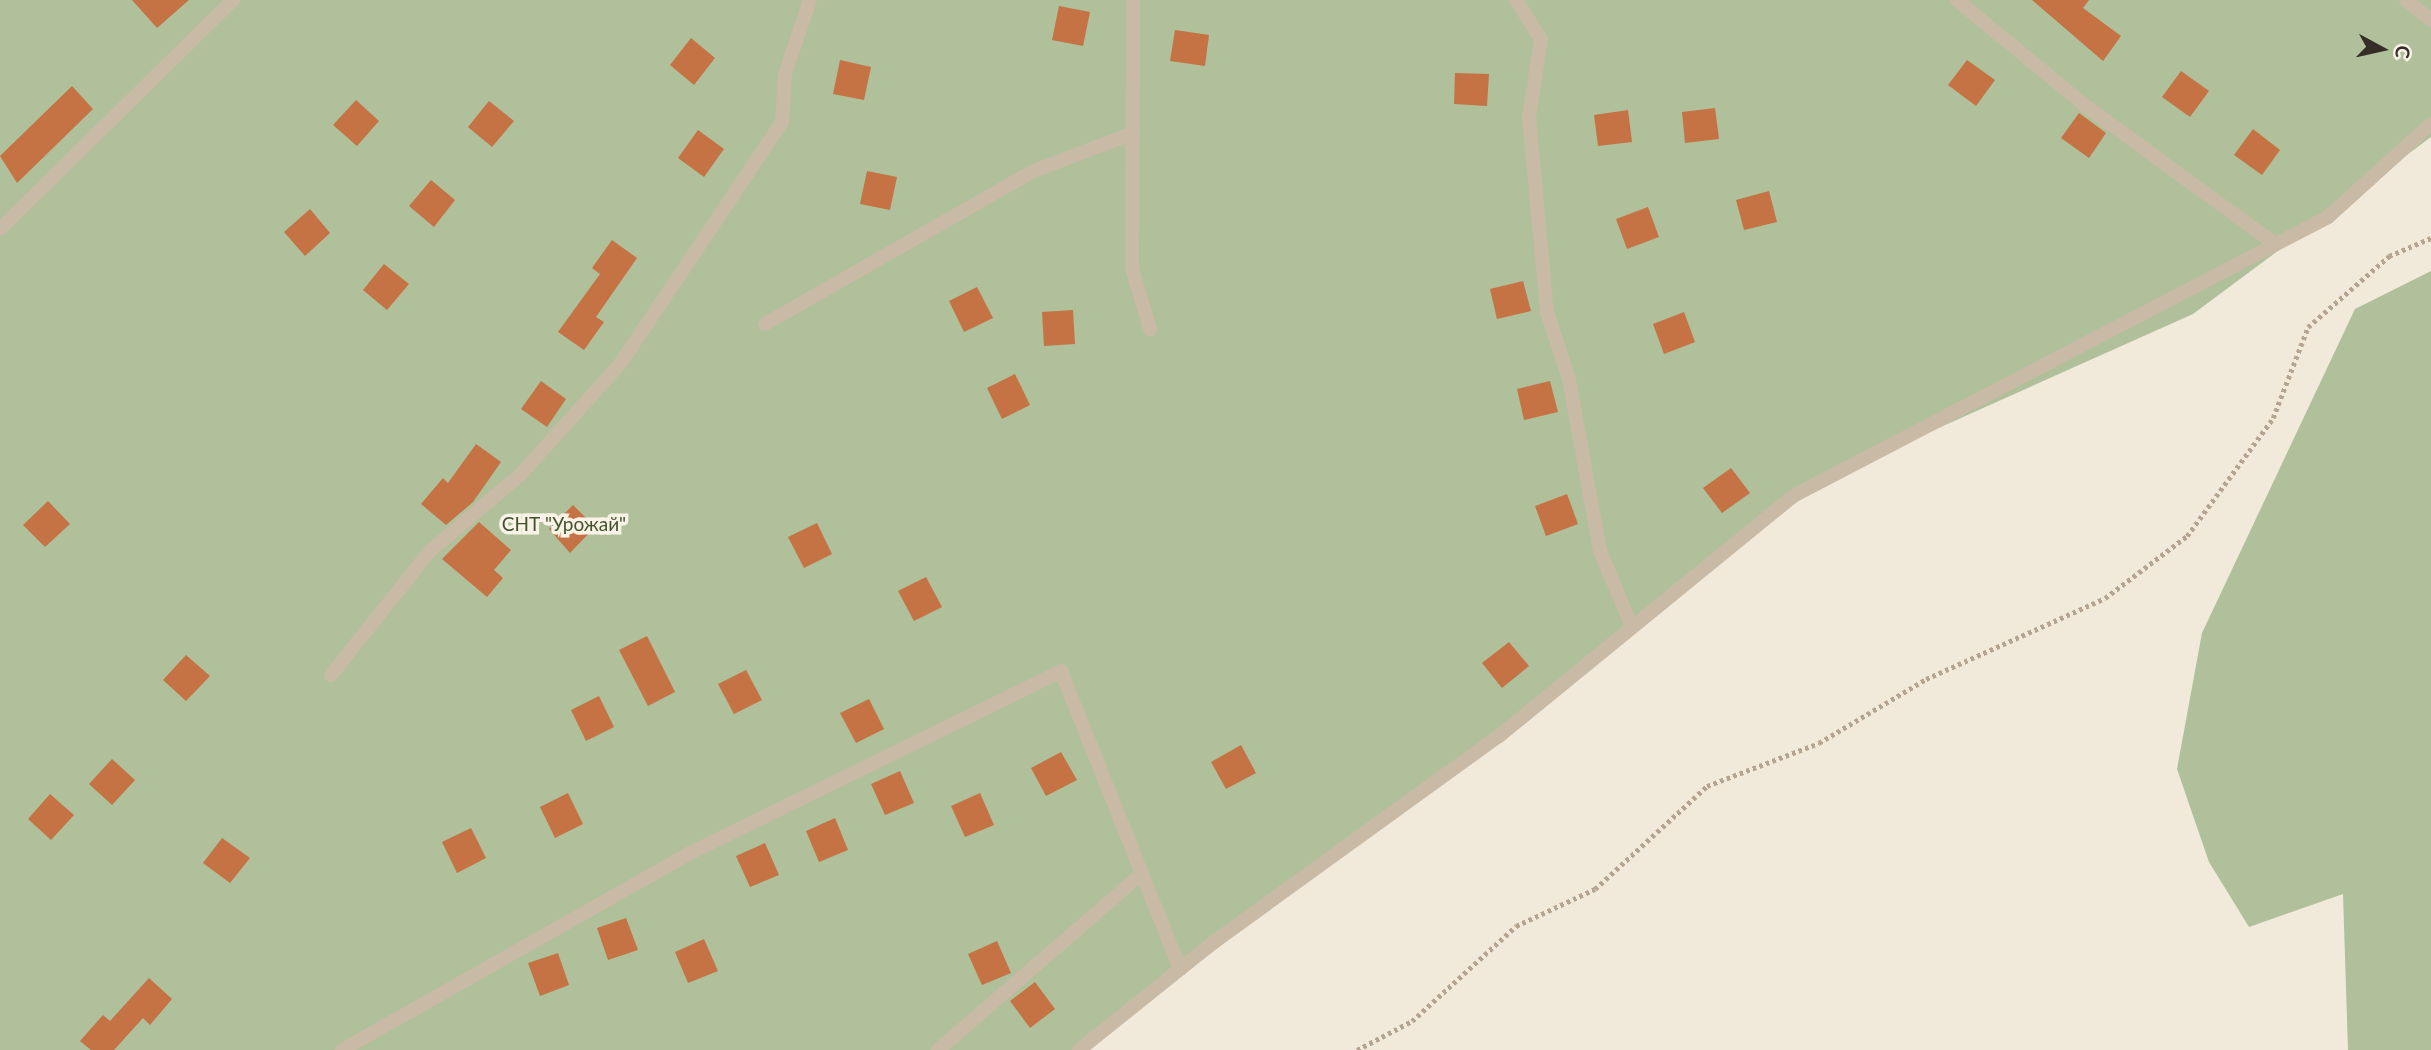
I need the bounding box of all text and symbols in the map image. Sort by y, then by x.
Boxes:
north arrow [2347,14,2417,84]
text: С [2391,44,2416,60]
park label: СНТ "Урожай" [502,513,626,535]

